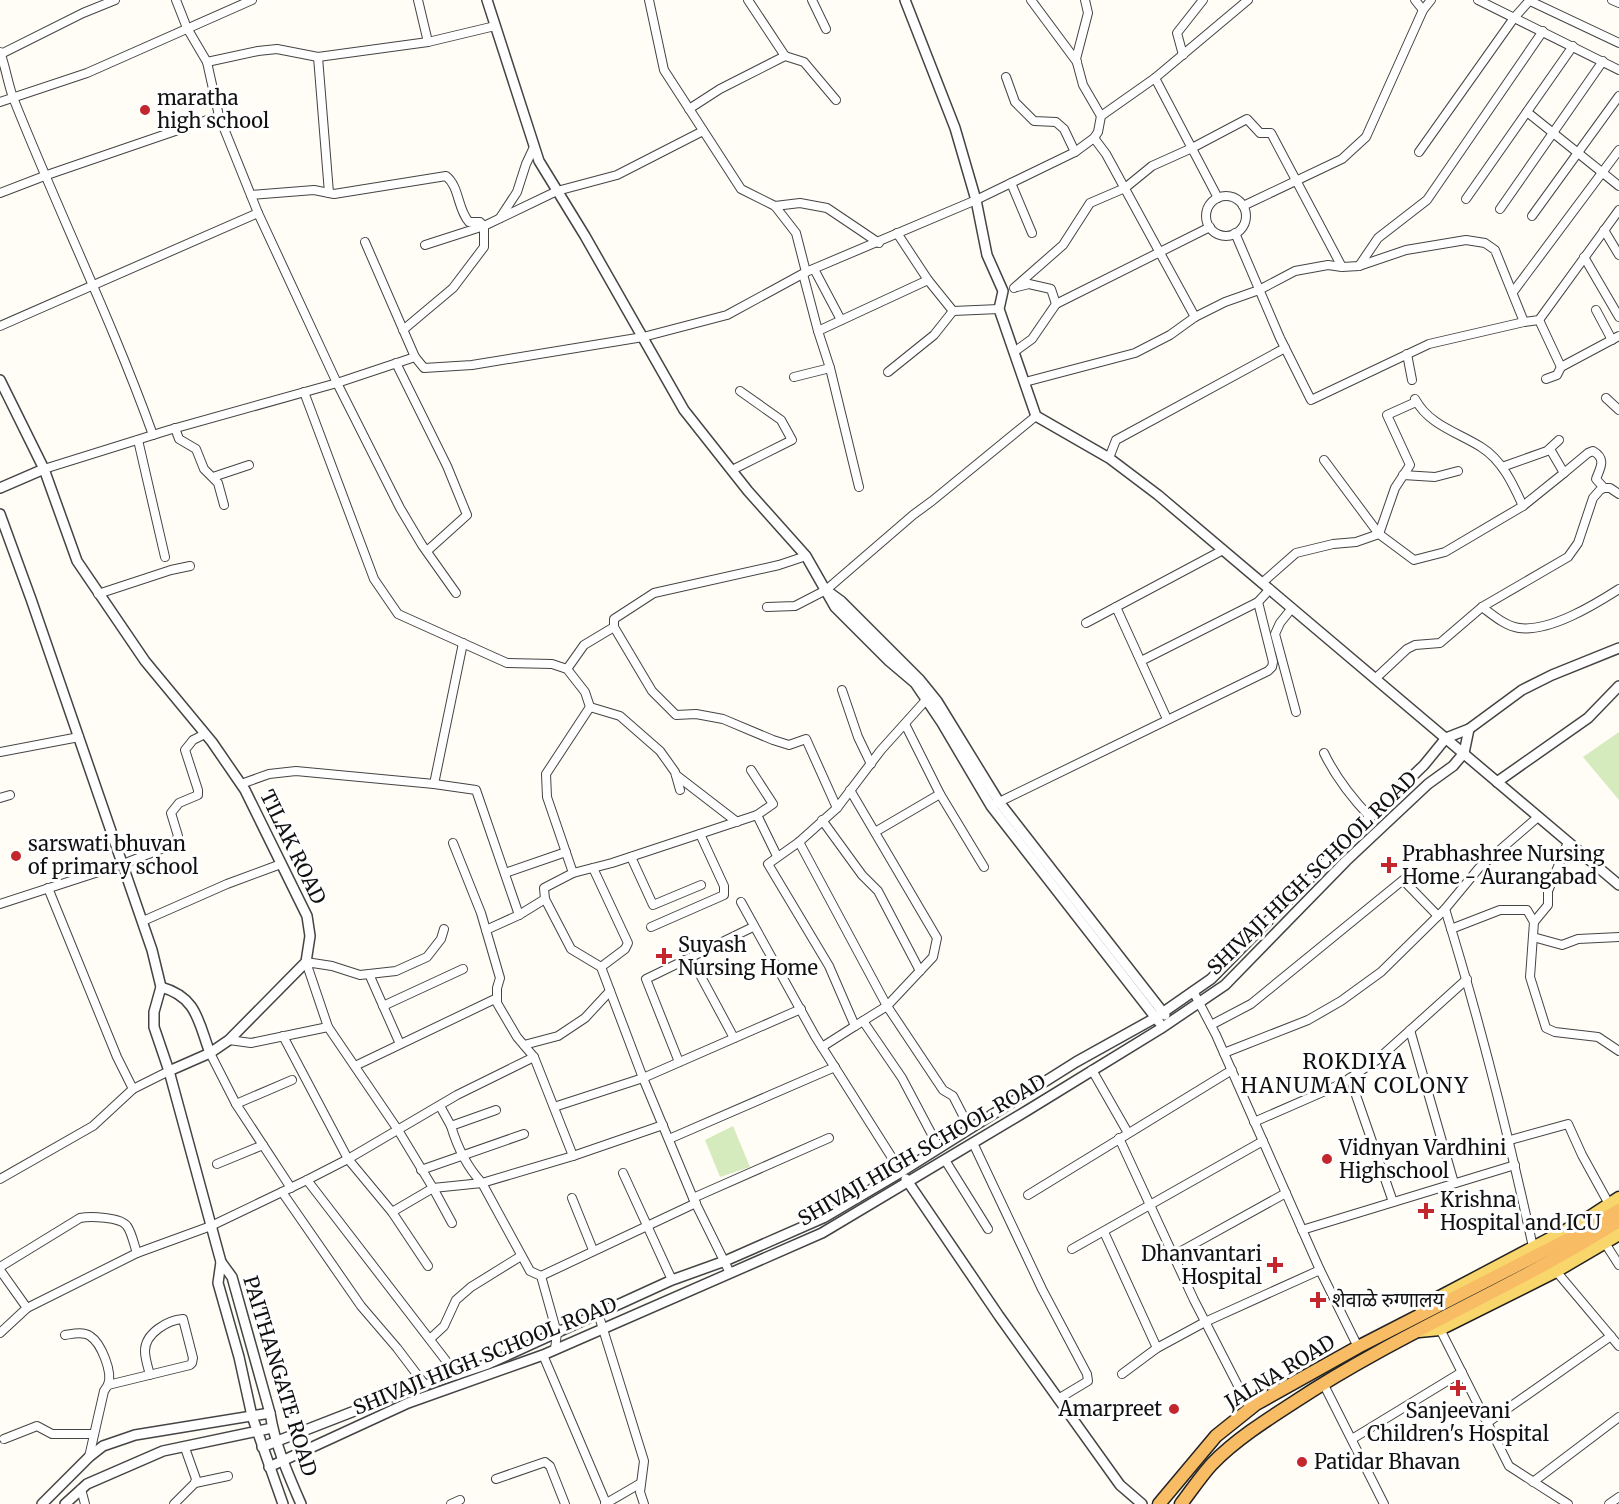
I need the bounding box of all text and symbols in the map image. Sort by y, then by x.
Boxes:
place label: maratha high school [157,85,269,133]
marker: maratha high school [138,103,152,117]
street label: SHIVAJI HIGH SCHOOL ROAD [1202,766,1422,980]
street label: TILAK ROAD [255,786,332,908]
place label: sarswati bhuvan of primary school [28,831,199,879]
place label: Prabhashree Nursing Home - Aurangabad [1402,841,1605,889]
marker: sarswati bhuvan of primary school [9,849,23,863]
marker: Prabhashree Nursing Home - Aurangabad [1380,856,1398,874]
place label: Suyash Nursing Home [678,932,818,980]
marker: Suyash Nursing Home [655,947,673,965]
district label: ROKDIYA HANUMAN COLONY [1240,1048,1470,1099]
street label: SHIVAJI HIGH SCHOOL ROAD [793,1068,1050,1231]
place label: Vidnyan Vardhini Highschool [1338,1135,1506,1183]
marker: Vidnyan Vardhini Highschool [1320,1152,1334,1166]
place label: Krishna Hospital and ICU [1440,1187,1601,1235]
marker: Krishna Hospital and ICU [1417,1202,1435,1220]
place label: Dhanvantari Hospital [1141,1241,1262,1289]
marker: Dhanvantari Hospital [1266,1256,1284,1274]
street label: PAITHANGATE ROAD [238,1273,323,1479]
place label: शेवाळे रुग्णालय [1332,1287,1445,1312]
street label: SHIVAJI HIGH SCHOOL ROAD [349,1291,620,1420]
marker: शेवाळे रुग्णालय [1309,1291,1327,1309]
street label: JALNA ROAD [1219,1329,1339,1415]
marker: Sanjeevani Children's Hospital [1449,1379,1467,1397]
place label: Amarpreet [1057,1396,1162,1421]
place label: Sanjeevani Children's Hospital [1367,1398,1549,1446]
marker: Amarpreet [1167,1402,1181,1416]
place label: Patidar Bhavan [1314,1449,1460,1474]
marker: Patidar Bhavan [1295,1455,1309,1469]

